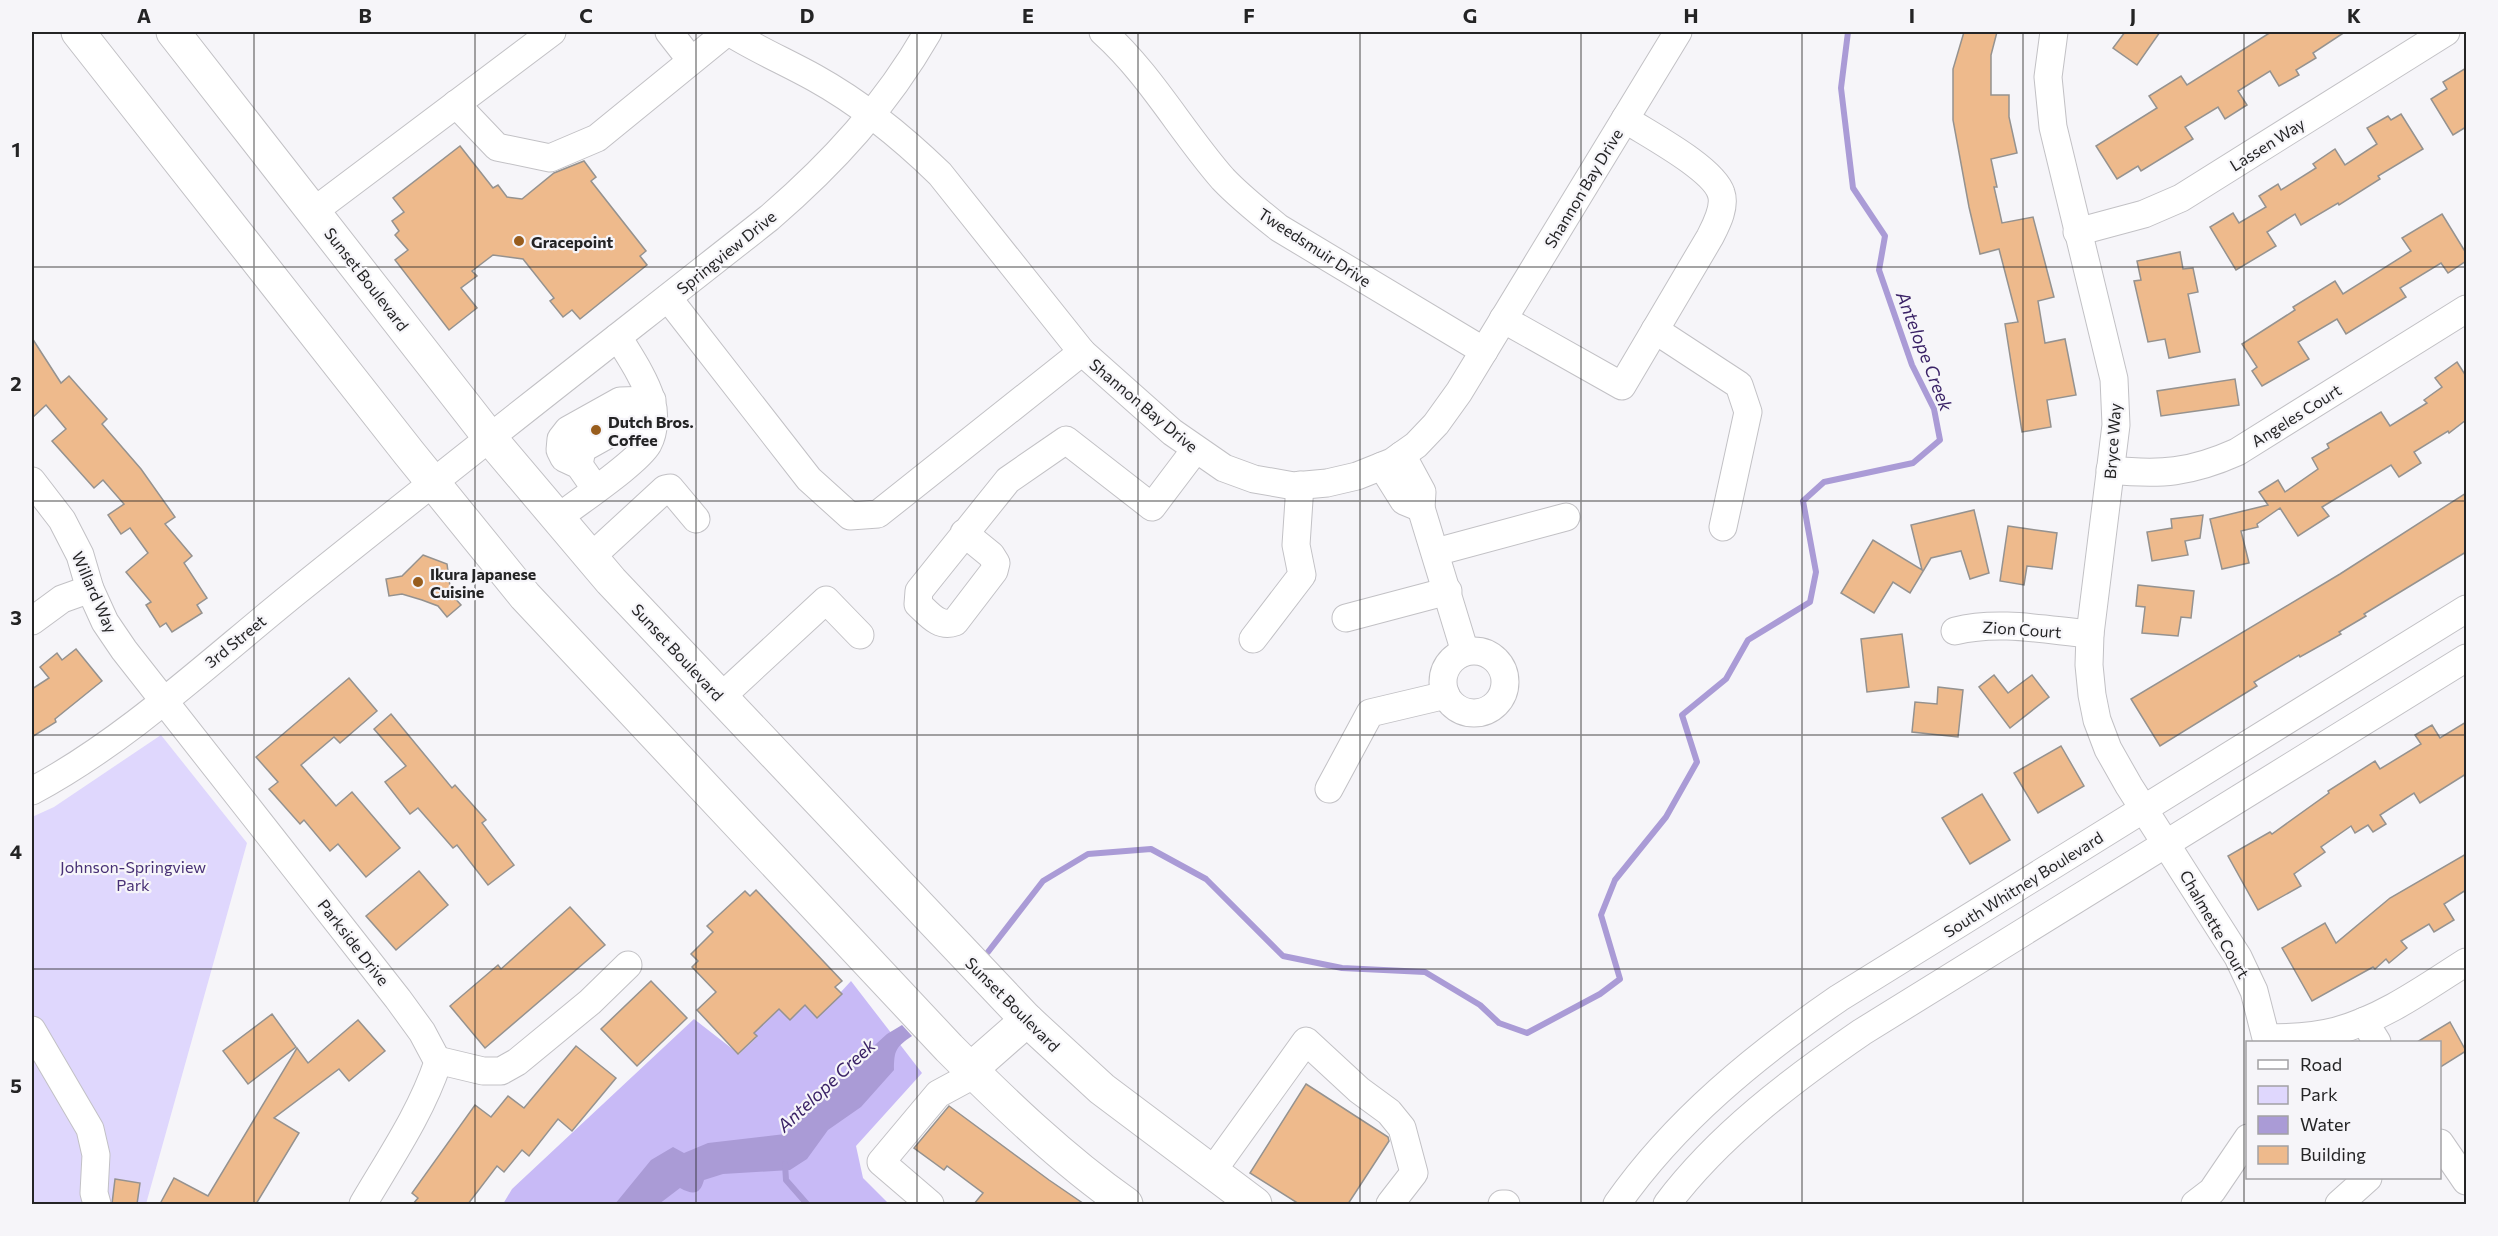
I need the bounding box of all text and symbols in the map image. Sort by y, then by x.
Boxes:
text: A [137,3,151,27]
text: B [358,3,372,27]
text: C [579,3,593,27]
text: D [800,3,814,27]
text: E [1022,3,1034,27]
text: F [1243,3,1255,27]
text: G [1463,3,1477,27]
text: H [1684,3,1699,27]
text: I [1909,3,1915,27]
text: J [2130,3,2136,27]
text: K [2347,3,2361,27]
street label: Lassen Way [2226,114,2308,174]
street label: Shannon Bay Drive [1540,125,1626,251]
text: 1 [11,137,21,161]
street label: Tweedsmuir Drive [1255,204,1375,290]
street label: Springview Drive [673,206,779,298]
street label: Sunset Boulevard [321,224,413,334]
place label: Gracepoint [531,232,613,251]
marker: Gracepoint [512,234,526,248]
water label: Antelope Creek [1892,287,1958,415]
street label: Shannon Bay Drive [1086,354,1202,456]
text: 2 [10,371,22,395]
street label: Angeles Court [2248,380,2345,450]
street label: Bryce Way [2100,402,2124,480]
place label: Dutch Bros. Coffee [608,412,694,449]
marker: Dutch Bros. Coffee [589,423,603,437]
street label: Willard Way [69,548,121,636]
place label: Ikura Japanese Cuisine [430,564,536,601]
marker: Ikura Japanese Cuisine [411,575,425,589]
street label: Sunset Boulevard [628,600,728,704]
text: 3 [10,605,22,629]
street label: 3rd Street [201,610,270,671]
street label: Zion Court [1982,617,2063,641]
street label: South Whitney Boulevard [1940,827,2106,941]
text: 4 [10,839,22,863]
park label: Johnson-Springview Park [60,857,206,894]
street label: Chalmette Court [2176,867,2254,982]
street label: Parkside Drive [314,895,394,989]
street label: Sunset Boulevard [962,953,1064,1055]
water label: Antelope Creek [772,1033,881,1137]
legend [2246,1041,2441,1179]
text: Road [2300,1053,2342,1075]
text: 5 [10,1073,22,1097]
text: Park [2300,1083,2338,1105]
text: Water [2300,1113,2351,1135]
text: Building [2300,1143,2366,1165]

